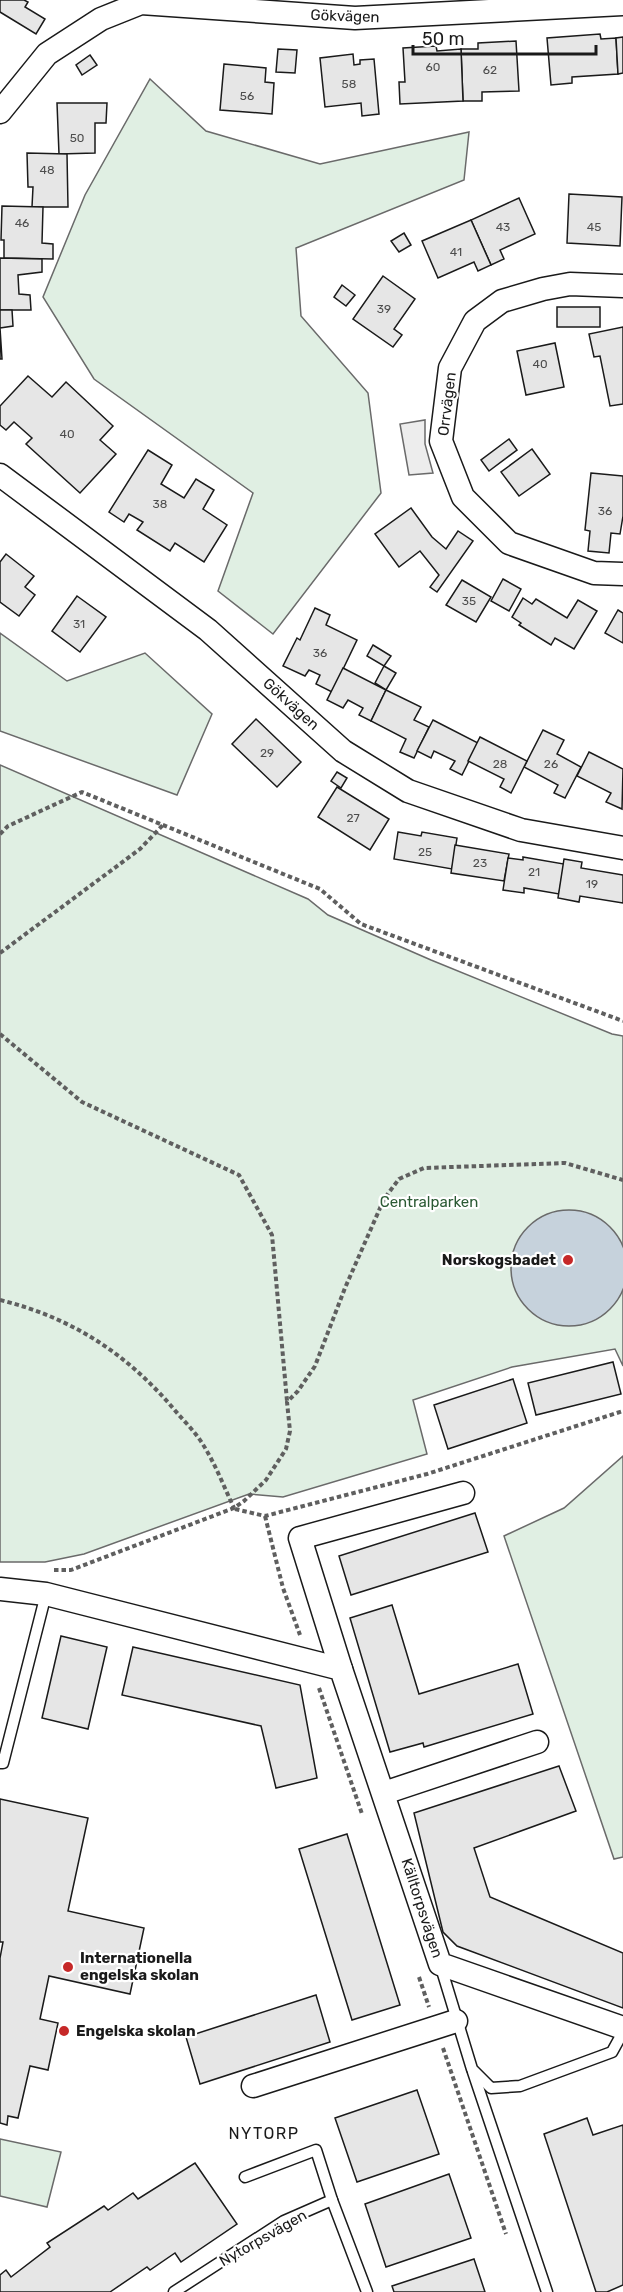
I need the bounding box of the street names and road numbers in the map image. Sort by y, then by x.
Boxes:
street label: Gökvägen [310,6,380,26]
street label: Orrvägen [434,371,460,437]
street label: Gökvägen [259,674,323,734]
street label: Källtorpsvägen [397,1856,447,1960]
street label: Nytorpsvägen [216,2206,310,2270]

